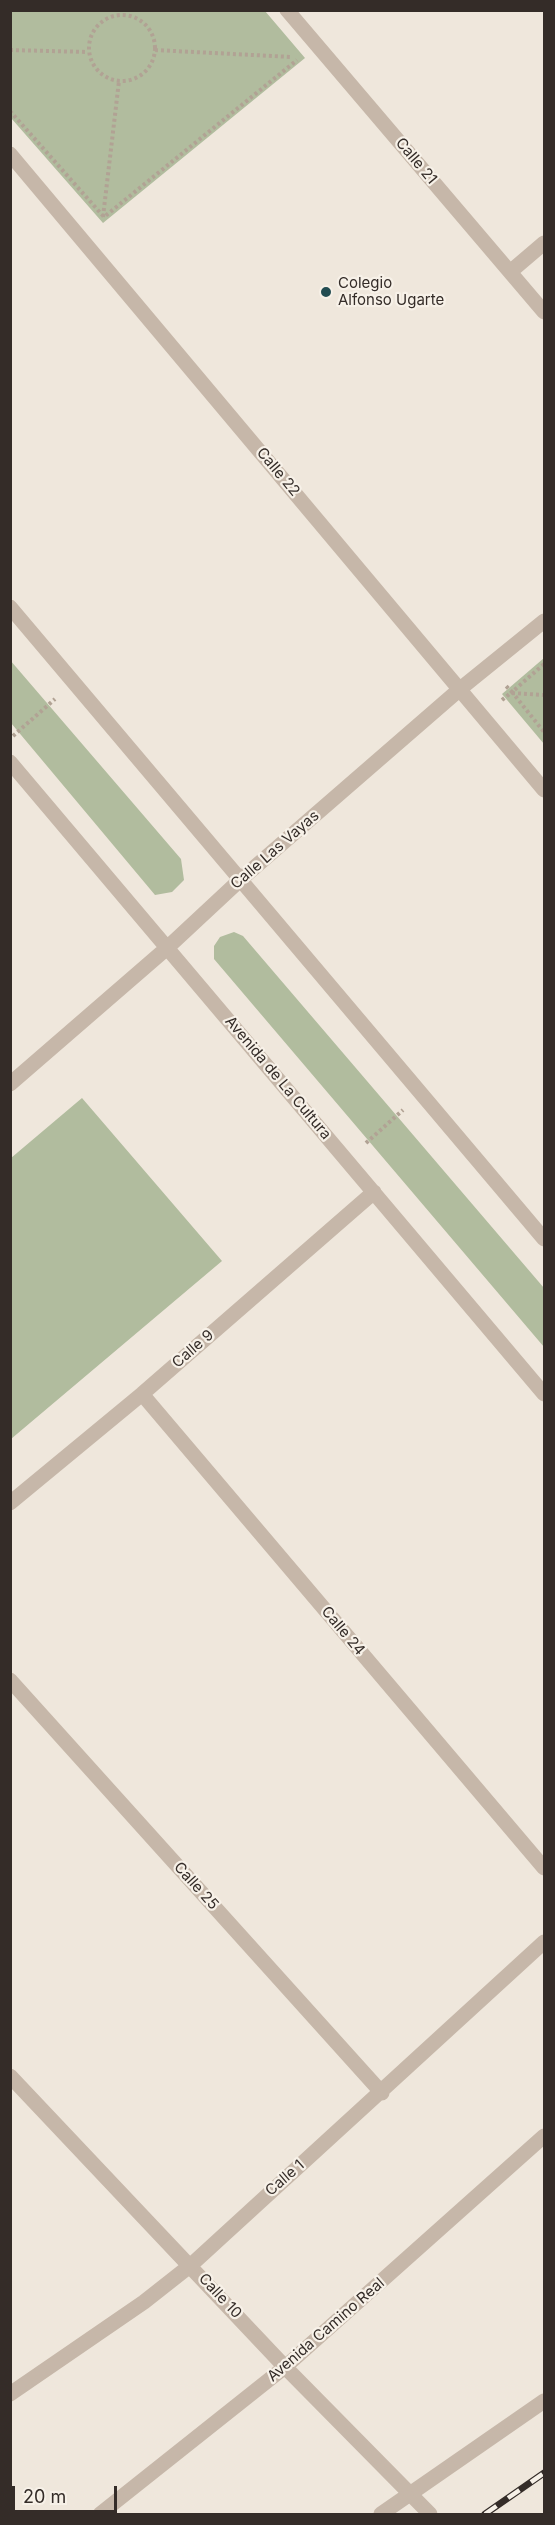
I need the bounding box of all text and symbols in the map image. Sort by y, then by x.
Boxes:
street label: Calle 21 [391,134,441,188]
place label: Colegio Alfonso Ugarte [338,274,444,309]
marker: Colegio Alfonso Ugarte [319,285,333,299]
street label: Calle 22 [252,444,304,500]
street label: Calle Las Vayas [227,807,323,893]
street label: Avenida de La Cultura [221,1013,335,1143]
street label: Calle 9 [169,1326,217,1372]
street label: Calle 24 [317,1603,369,1659]
street label: Calle 25 [170,1858,222,1914]
street label: Calle 1 [262,2156,308,2200]
street label: Calle 10 [195,2270,245,2322]
street label: Avenida Camino Real [264,2274,388,2386]
scale bar [15,2474,120,2512]
text: 20 m [23,2486,66,2507]

